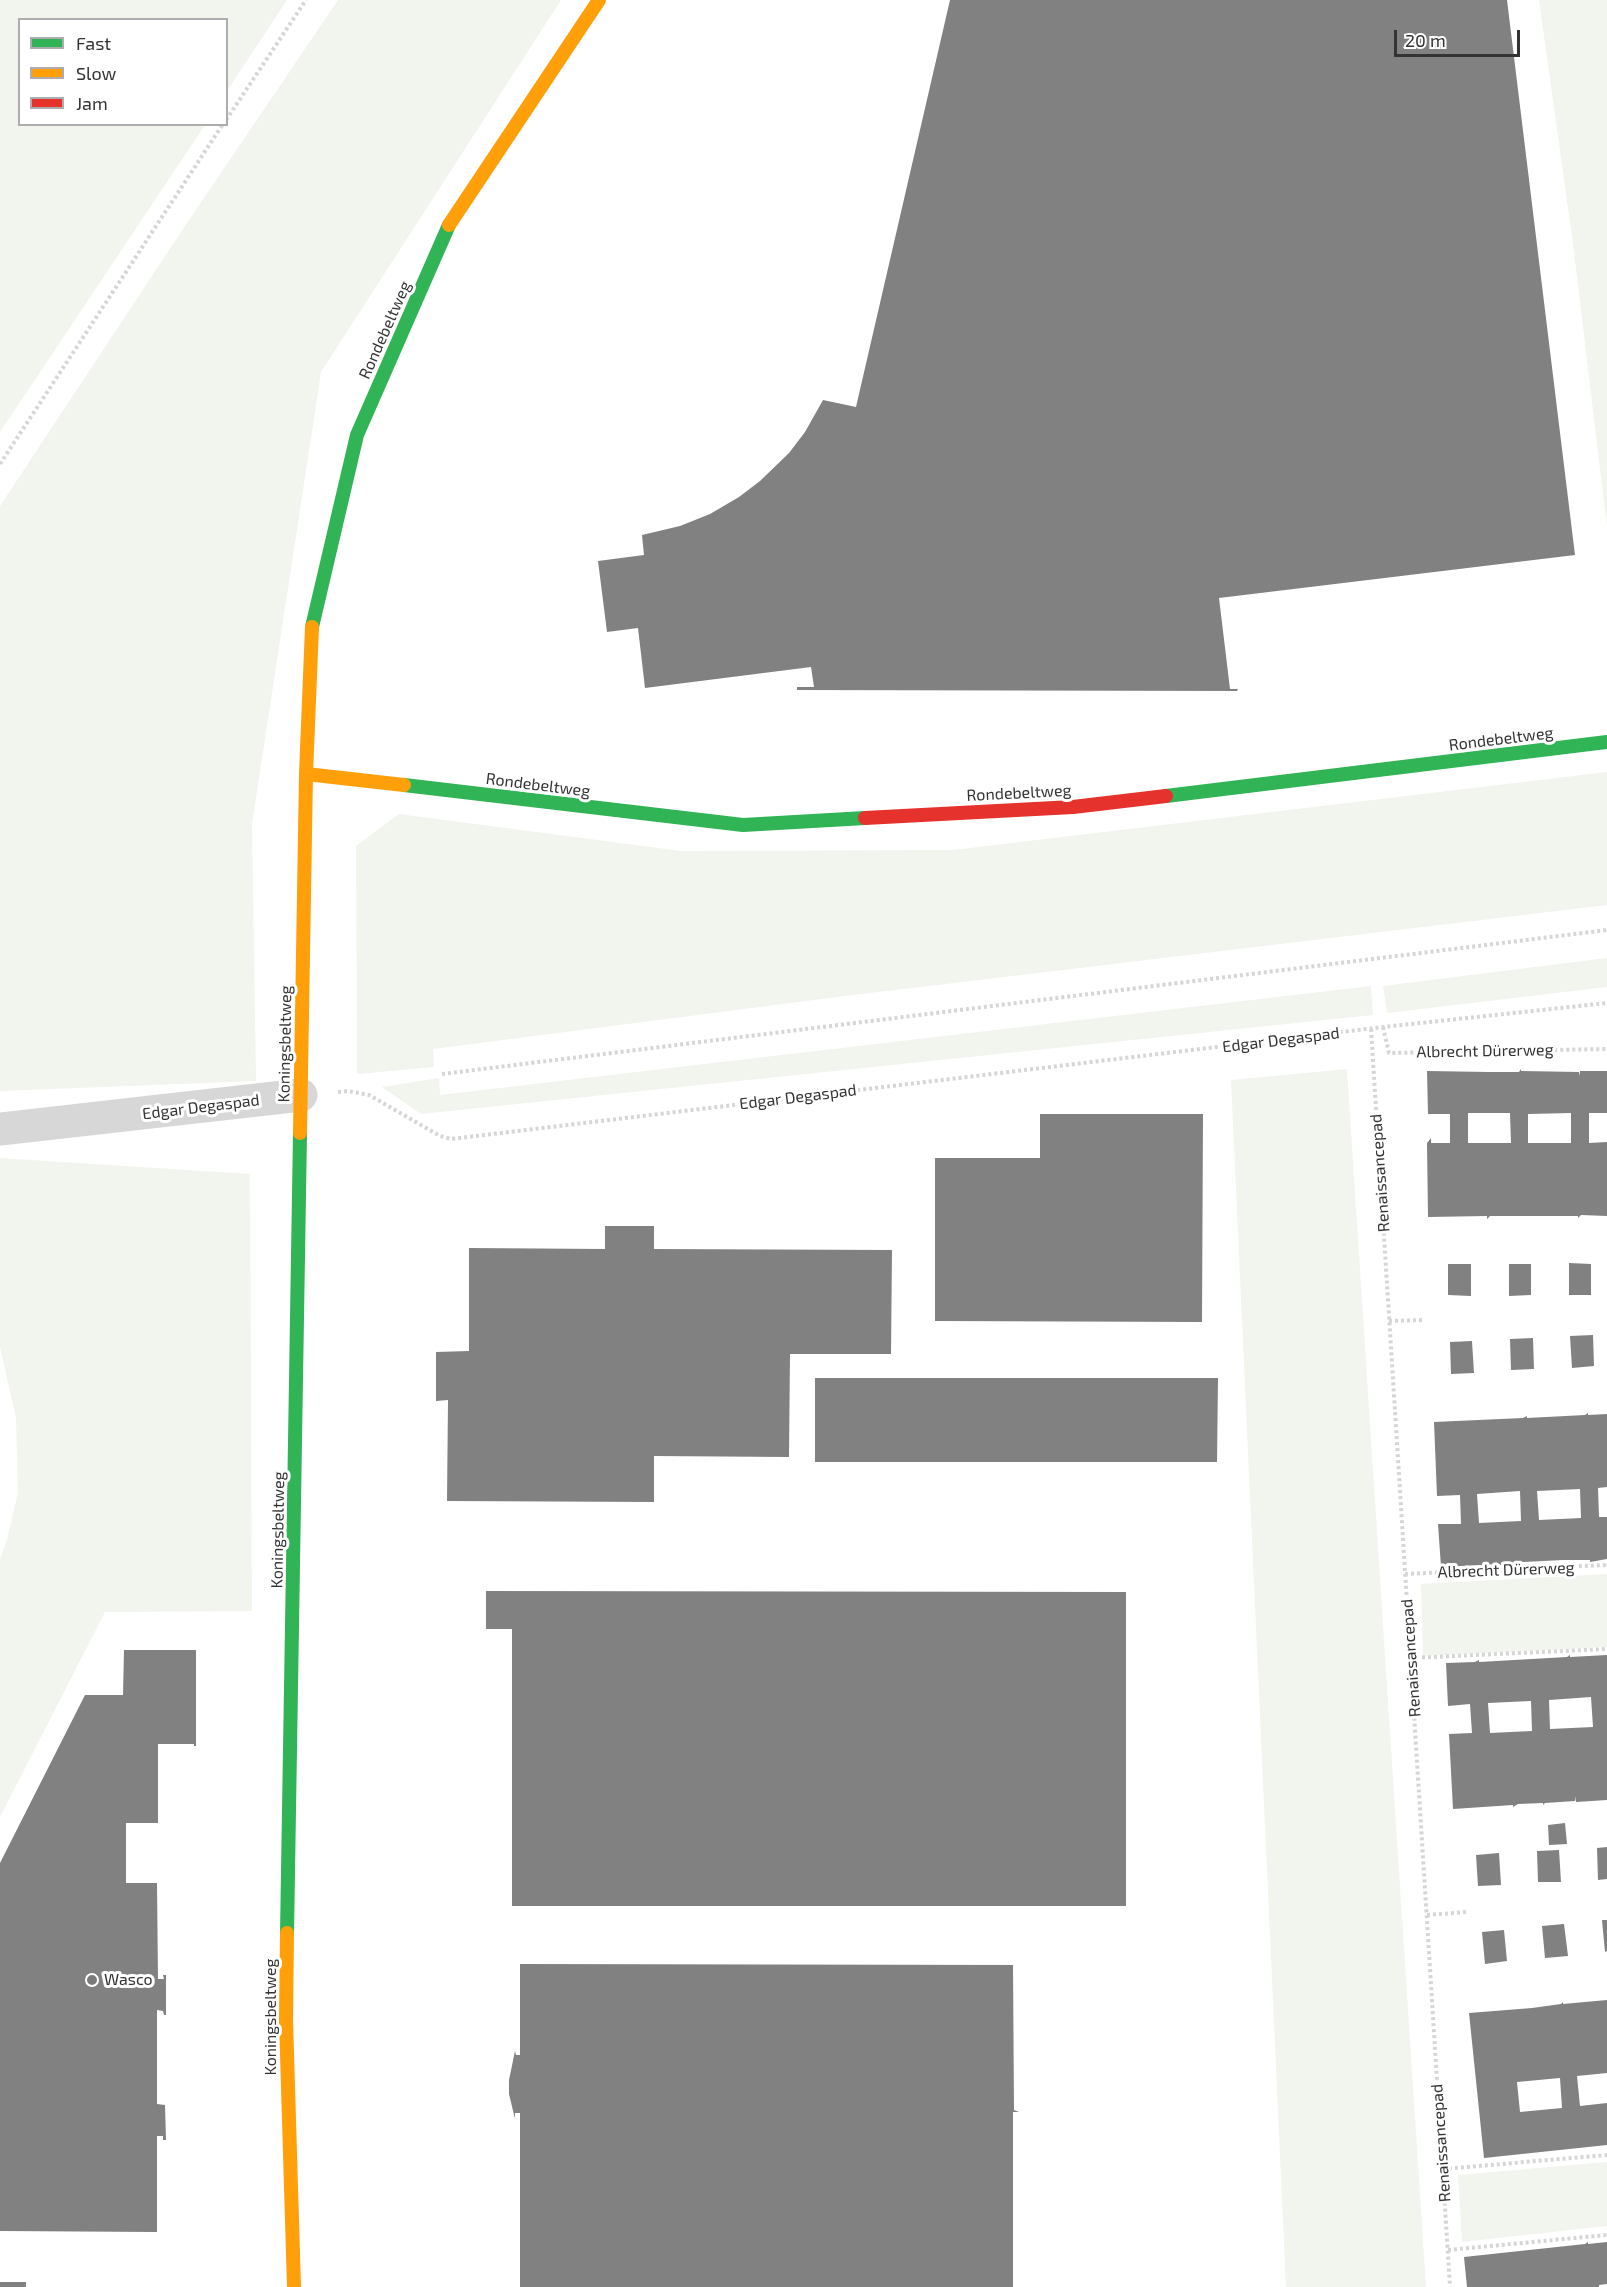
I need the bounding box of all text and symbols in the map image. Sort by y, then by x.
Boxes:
legend [18,18,228,126]
scale bar [1397,18,1523,56]
text: 20 m [1405,29,1446,51]
text: Fast [76,32,111,54]
text: Slow [76,62,116,84]
text: Jam [76,92,108,114]
street label: Rondebeltweg [355,278,415,382]
street label: Rondebeltweg [1448,723,1554,755]
street label: Rondebeltweg [485,769,591,801]
street label: Rondebeltweg [966,781,1072,805]
street label: Koningsbeltweg [274,985,296,1103]
street label: Edgar Degaspad [1221,1023,1341,1057]
street label: Albrecht Dürerweg [1416,1040,1554,1062]
street label: Edgar Degaspad [738,1080,858,1114]
street label: Edgar Degaspad [141,1090,261,1124]
street label: Renaissancepad [1366,1113,1394,1233]
street label: Koningsbeltweg [267,1471,289,1589]
street label: Albrecht Dürerweg [1437,1558,1575,1582]
street label: Renaissancepad [1397,1598,1425,1718]
street label: Koningsbeltweg [261,1958,281,2076]
place label: Wasco [104,1970,153,1990]
marker: Wasco [85,1973,99,1987]
street label: Renaissancepad [1427,2083,1455,2203]

